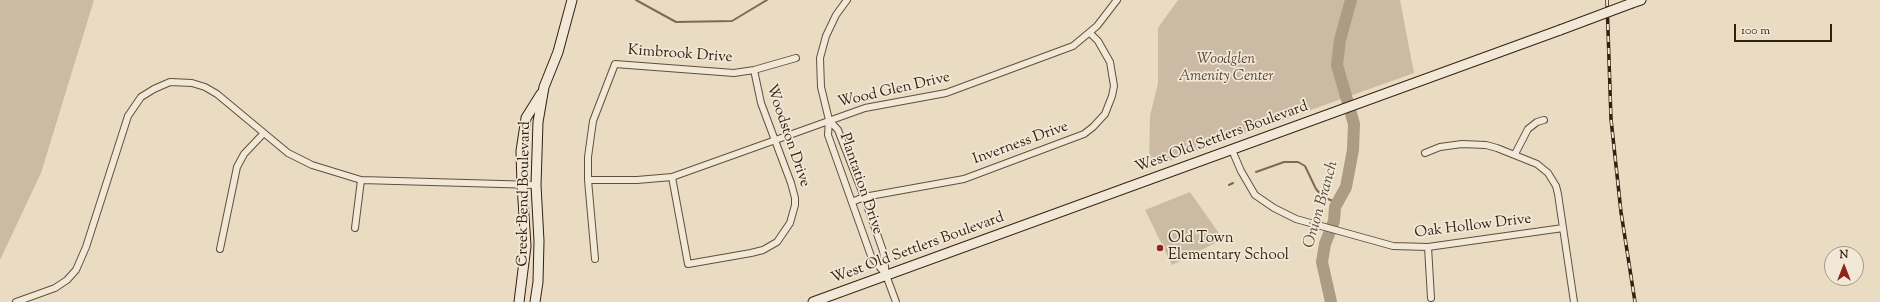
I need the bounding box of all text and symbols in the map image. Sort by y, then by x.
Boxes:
scale bar [1736,16,1834,42]
text: 100 m [1741,22,1770,40]
street label: Kimbrook Drive [627,42,733,68]
park label: Woodglen Amenity Center [1178,51,1274,86]
street label: Wood Glen Drive [836,69,952,113]
street label: Woodston Drive [761,82,813,190]
street label: West Old Settlers Boulevard [1133,98,1311,178]
street label: Inverness Drive [971,118,1071,170]
street label: Creek Bend Boulevard [515,121,535,267]
street label: Plantation Drive [834,131,886,237]
water label: Onion Branch [1300,159,1344,251]
street label: West Old Settlers Boulevard [829,209,1007,289]
street label: Oak Hollow Drive [1414,211,1532,243]
place label: Old Town Elementary School [1168,230,1289,265]
marker: Old Town Elementary School [1155,243,1165,253]
north arrow [1824,246,1864,286]
text: N [1840,247,1848,263]

